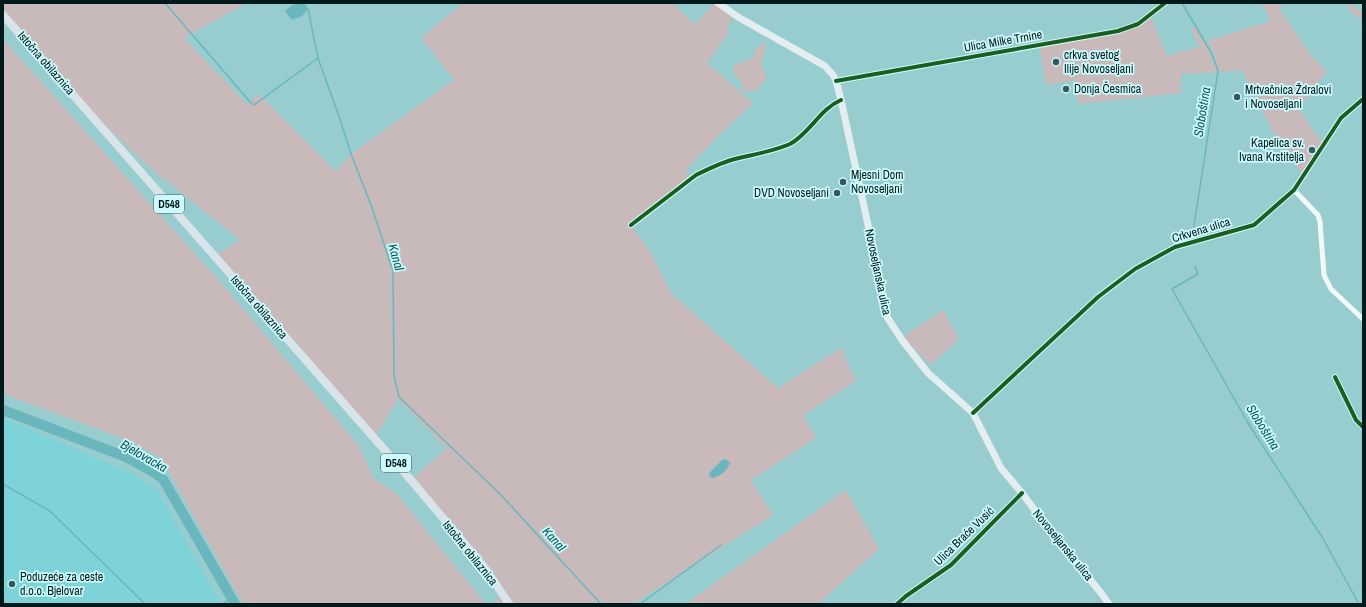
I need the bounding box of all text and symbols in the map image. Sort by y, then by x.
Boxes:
street label: Ulica Milke Trnine [963,26,1043,56]
street label: Istočna obilaznica [14,28,78,99]
place label: crkva svetog Ilije Novoseljani [1064,47,1133,77]
marker: crkva svetog Ilije Novoseljani [1051,57,1061,67]
place label: Donja Česmica [1074,81,1142,97]
place label: Mrtvačnica Ždralovi i Novoseljani [1245,82,1331,112]
marker: Donja Česmica [1061,84,1071,94]
water label: Sloboština [1190,86,1214,138]
marker: Mrtvačnica Ždralovi i Novoseljani [1232,92,1242,102]
place label: Kapelica sv. Ivana Krstitelja [1239,135,1305,165]
marker: Kapelica sv. Ivana Krstitelja [1307,145,1317,155]
place label: Mjesni Dom Novoseljani [851,167,904,197]
marker: Mjesni Dom Novoseljani [838,177,848,187]
place label: DVD Novoseljani [754,185,829,201]
marker: DVD Novoseljani [832,188,842,198]
road number: D548 [154,195,184,213]
street label: Crkvena ulica [1170,213,1233,246]
street label: Novoseljanska ulica [861,228,895,317]
water label: Kanal [384,242,408,273]
street label: Istočna obilaznica [227,272,291,343]
water label: Sloboština [1242,401,1284,453]
water label: Bjelovacka [117,436,171,476]
road number: D548 [381,454,411,472]
street label: Ulica Braće Vusić [930,503,998,569]
street label: Novoseljanska ulica [1029,506,1097,584]
street label: Istočna obilaznica [439,517,502,589]
water label: Kanal [539,523,570,555]
place label: Poduzeće za ceste d.o.o. Bjelovar [20,569,103,599]
marker: Poduzeće za ceste d.o.o. Bjelovar [7,579,17,589]

